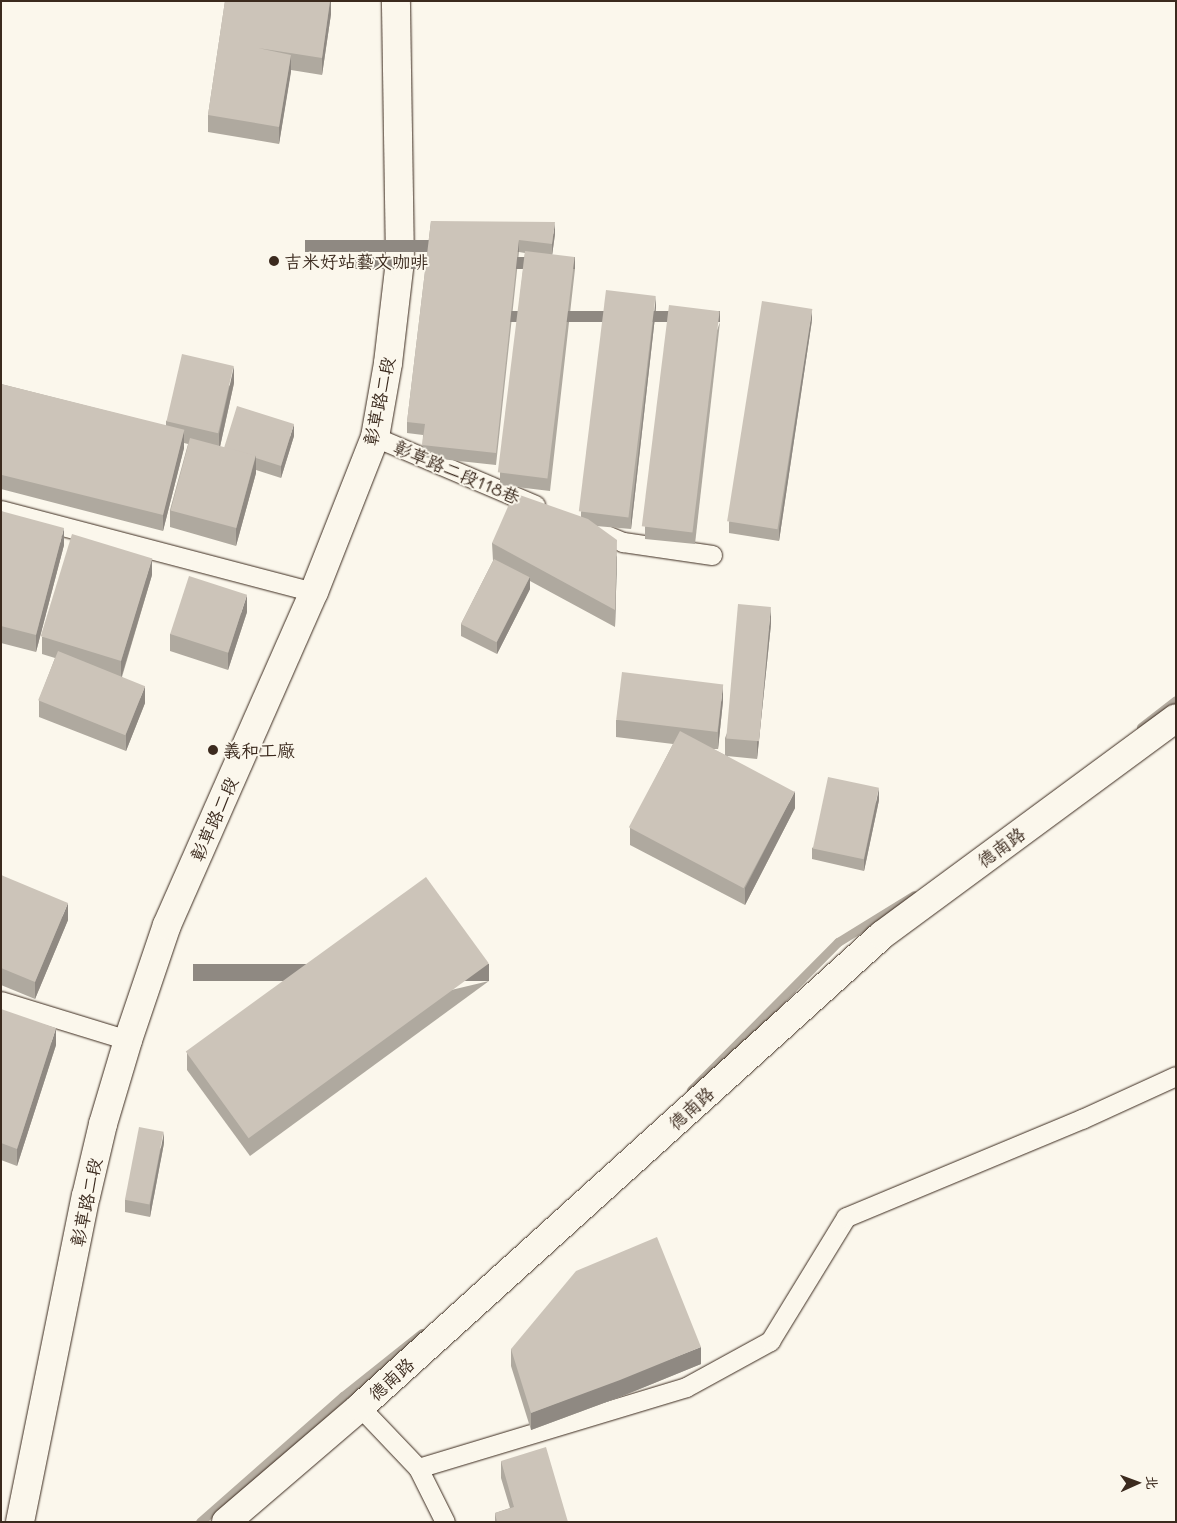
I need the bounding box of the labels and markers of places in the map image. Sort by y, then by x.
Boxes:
place label: 吉米好站藝文咖啡 [284,250,428,272]
marker: 吉米好站藝文咖啡 [268,255,280,267]
place label: 義和工廠 [223,739,295,761]
marker: 義和工廠 [207,744,219,756]

